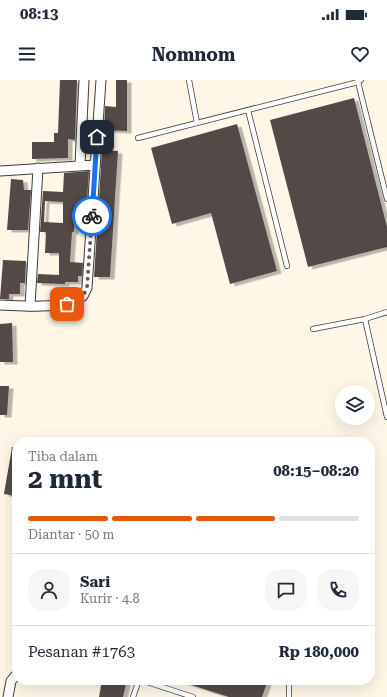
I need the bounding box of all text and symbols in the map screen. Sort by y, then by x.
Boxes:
text: 08:13 [20,5,58,23]
icon: menu [16,43,38,65]
icon: heart [349,43,371,65]
text: Nomnom [152,44,235,65]
pin [80,120,114,154]
icon: home [86,126,108,148]
courier [72,196,112,236]
icon: bike [81,205,103,227]
pin [50,287,84,321]
icon: bag [56,293,78,315]
map controls [335,385,375,425]
button: layers [335,385,375,425]
text: Tiba dalam [28,449,98,464]
text: 08:15–08:20 [273,462,359,480]
text: 2 mnt [28,464,102,494]
text: Diantar · 50 m [28,527,114,542]
button: person [28,569,70,611]
button: chat [265,569,307,611]
button: phone [317,569,359,611]
text: Sari [80,573,110,591]
text: Kurir · 4.8 [80,591,140,606]
text: Pesanan #1763 [28,643,135,661]
text: Rp 180,000 [279,643,359,661]

